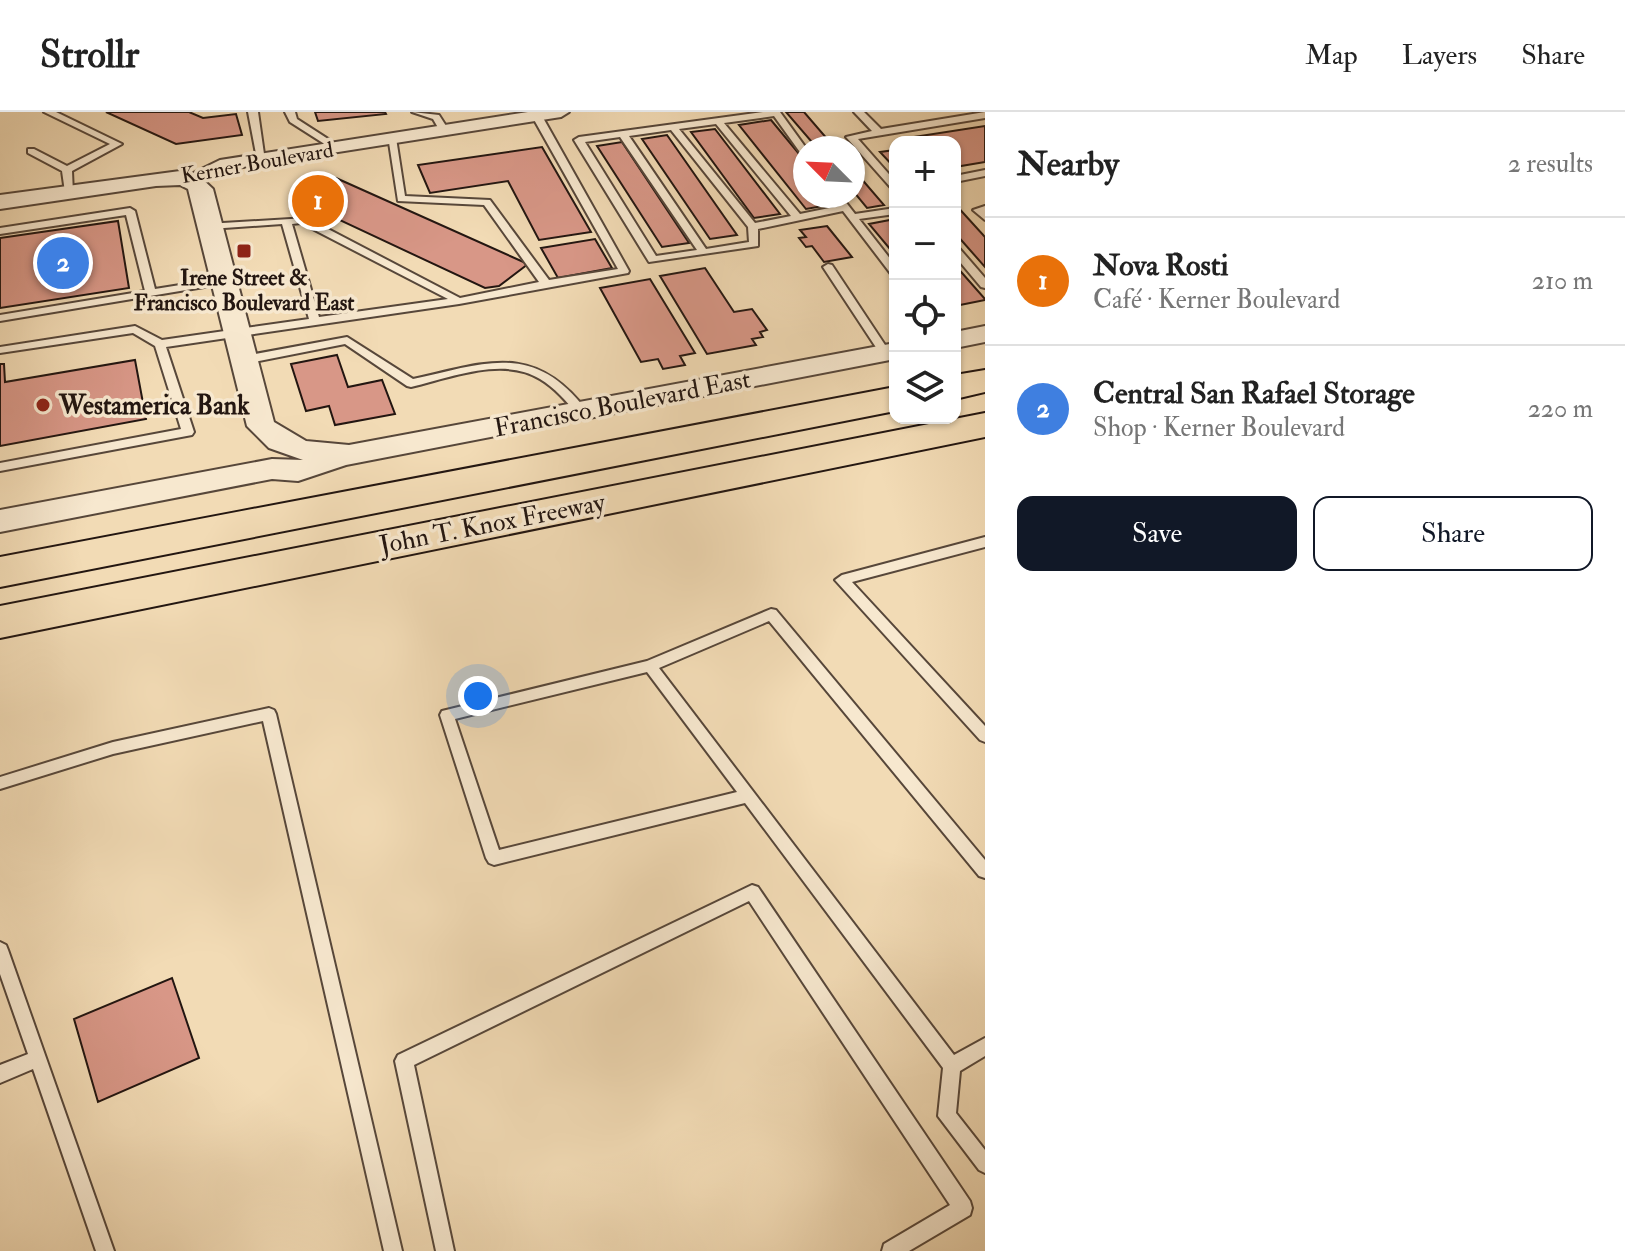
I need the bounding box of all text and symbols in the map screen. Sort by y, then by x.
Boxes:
text: Strollr [40,31,139,79]
text: Map [1305,38,1358,73]
text: Layers [1402,38,1477,73]
text: Share [1521,38,1585,73]
street label: Kerner Boulevard [179,136,336,190]
north arrow [793,136,865,208]
map controls [889,136,961,424]
button: + [889,136,961,208]
text: Nearby [1017,143,1119,186]
text: 2 results [1508,148,1593,180]
pin: 1 [292,171,344,231]
button: − [889,208,961,280]
pin: 2 [37,233,89,293]
marker: Irene Street & Francisco Boulevard East [235,242,253,260]
text: Nova Rosti [1093,247,1228,284]
place label: Irene Street & Francisco Boulevard East [134,264,355,317]
text: 1 [1038,265,1048,297]
text: 210 m [1532,265,1593,297]
button: locate [889,280,961,352]
text: Café · Kerner Boulevard [1093,284,1340,316]
button: layers [889,352,961,424]
street label: Francisco Boulevard East [491,363,753,445]
text: Central San Rafael Storage [1093,375,1415,412]
place label: Westamerica Bank [58,390,250,422]
text: 2 [1036,393,1050,425]
text: 220 m [1528,393,1593,425]
marker: Westamerica Bank [34,396,52,414]
text: Shop · Kerner Boulevard [1093,412,1345,444]
street label: John T. Knox Freeway [376,486,608,562]
button: Save [1017,496,1297,571]
button: Share [1313,496,1593,571]
your location [458,676,498,716]

